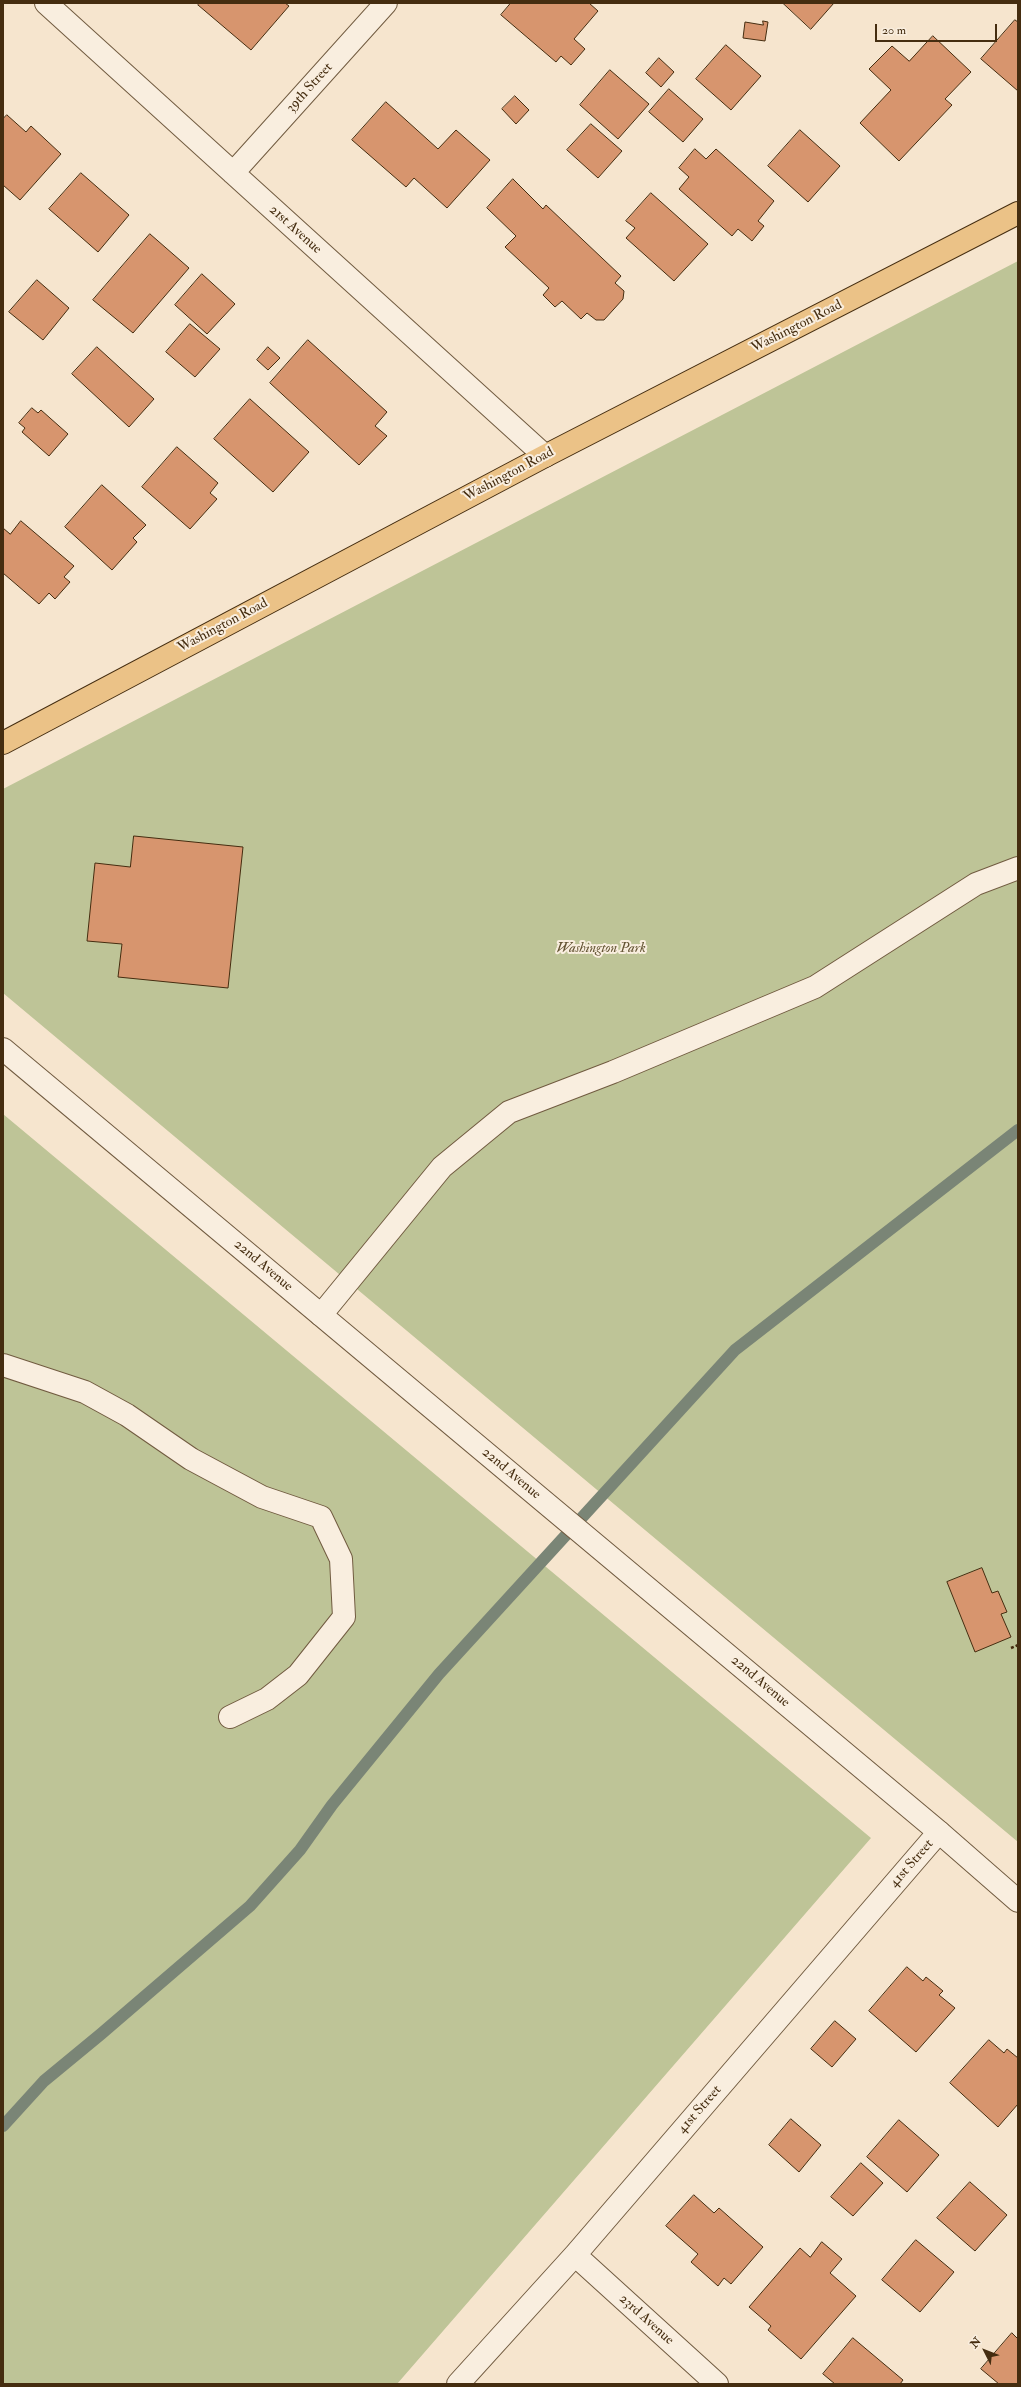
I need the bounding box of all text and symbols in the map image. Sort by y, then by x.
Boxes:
scale bar [877,16,999,42]
text: 20 m [882,23,906,38]
street label: 39th Street [283,60,337,116]
street label: 21st Avenue [265,202,325,258]
street label: Washington Road [749,297,845,357]
street label: Washington Road [461,444,557,506]
street label: Washington Road [175,595,271,657]
park label: Washington Park [556,941,646,957]
street label: 22nd Avenue [230,1237,296,1295]
street label: 22nd Avenue [478,1445,544,1503]
street label: 22nd Avenue [727,1653,793,1711]
street label: 41st Street [886,1836,938,1892]
street label: 41st Street [674,2082,726,2138]
street label: 23rd Avenue [615,2291,677,2349]
north arrow [965,2331,1005,2371]
text: N [968,2335,984,2351]

